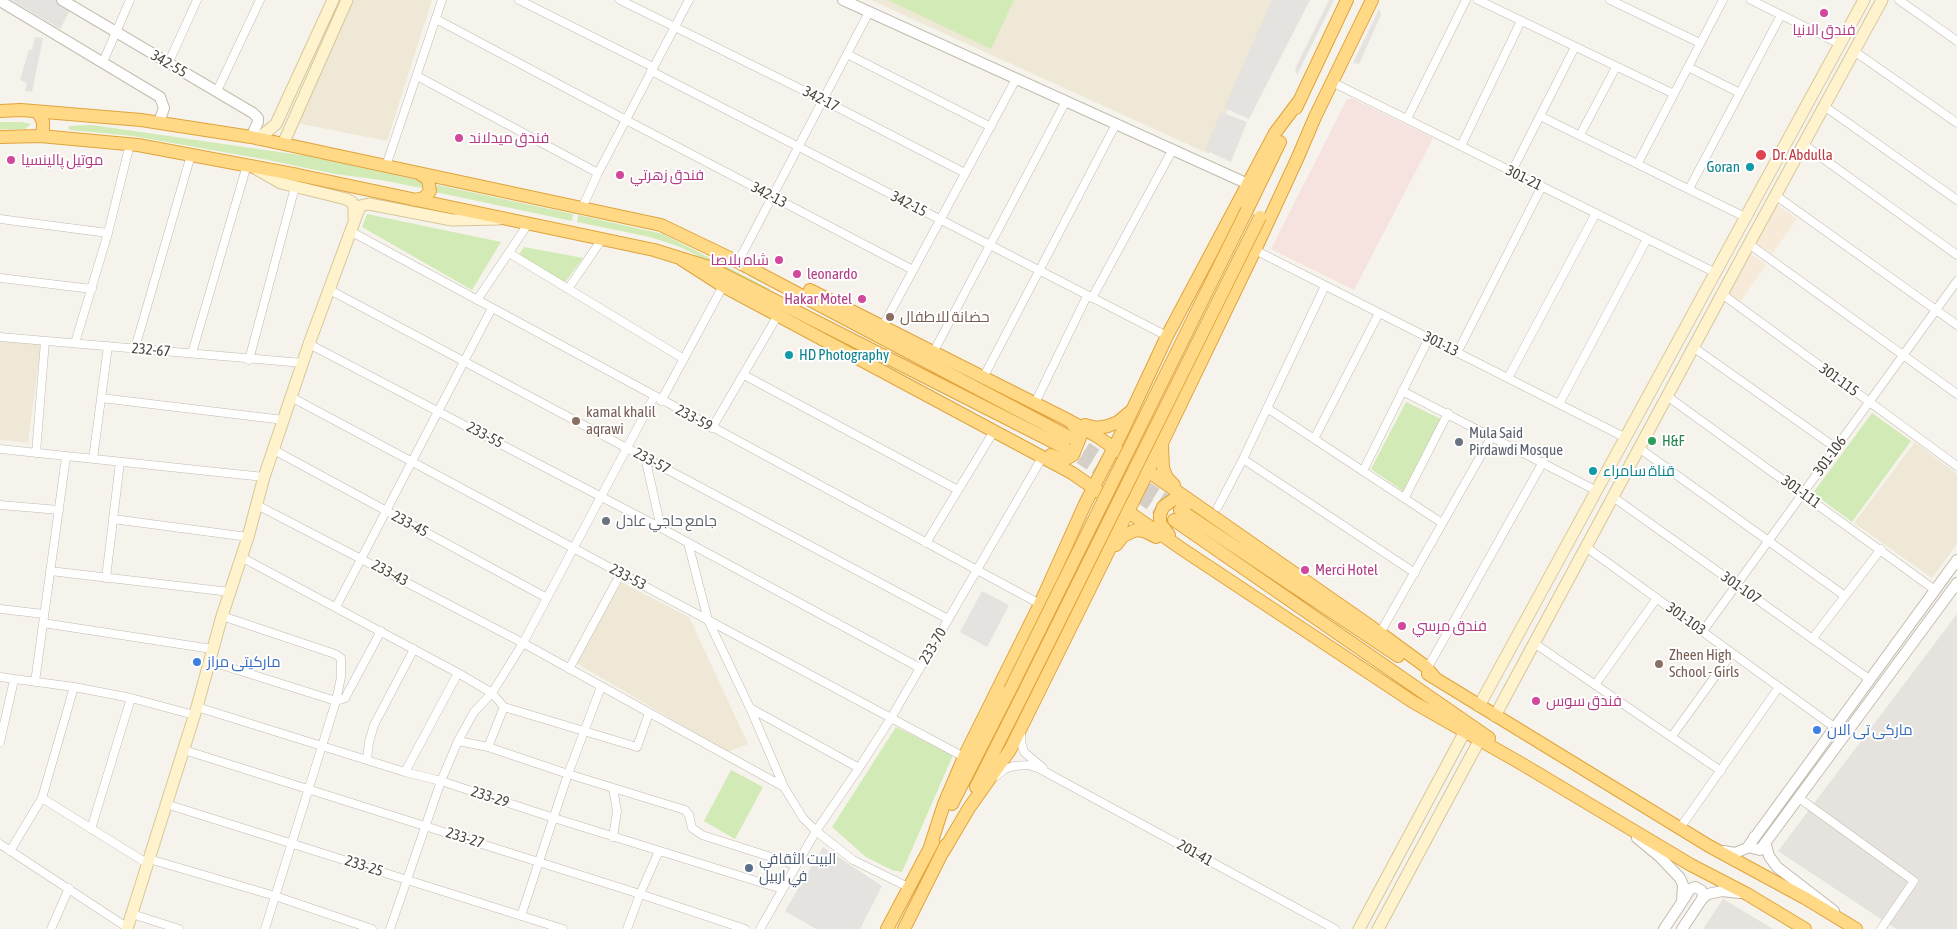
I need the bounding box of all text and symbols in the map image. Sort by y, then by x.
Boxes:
marker: فندق الانيا [1818,7,1830,19]
place label: فندق الانيا [1792,21,1856,39]
street label: 342-55 [148,46,190,82]
street label: 342-17 [800,82,842,116]
place label: فندق ميدلاند [469,129,549,147]
marker: فندق ميدلاند [453,132,465,144]
place label: Dr. Abdulla [1772,146,1833,164]
marker: Dr. Abdulla [1754,148,1768,162]
place label: موتيل پالينسيا [21,151,103,169]
marker: موتيل پالينسيا [5,154,17,166]
place label: Goran [1707,158,1740,176]
marker: Goran [1744,161,1756,173]
street label: 301-21 [1503,162,1545,194]
place label: فندق زهرتي [630,166,704,184]
marker: فندق زهرتي [614,169,626,181]
street label: 342-13 [748,178,790,212]
street label: 342-15 [888,187,930,221]
place label: شاه بلاصا [711,251,769,269]
marker: شاه بلاصا [773,254,785,266]
place label: leonardo [807,265,857,283]
marker: leonardo [791,268,803,280]
place label: Hakar Motel [784,290,852,308]
marker: Hakar Motel [856,293,868,305]
place label: حضانة للاطفال [900,308,990,326]
marker: حضانة للاطفال [884,311,896,323]
street label: 301-13 [1420,327,1462,361]
street label: 232-67 [131,339,171,361]
place label: HD Photography [799,346,889,364]
marker: HD Photography [783,349,795,361]
street label: 301-115 [1816,360,1862,400]
street label: 233-59 [673,401,715,435]
place label: kamal khalil aqrawi [586,403,656,438]
marker: kamal khalil aqrawi [570,415,582,427]
street label: 233-55 [464,418,506,452]
place label: Mula Said Pirdawdi Mosque [1469,424,1563,459]
place label: H&F [1662,432,1685,450]
street label: 301-106 [1810,433,1850,479]
marker: H&F [1646,435,1658,447]
marker: Mula Said Pirdawdi Mosque [1453,436,1465,448]
street label: 233-57 [631,444,673,478]
place label: قناة سامراء [1603,462,1675,480]
marker: قناة سامراء [1587,465,1599,477]
street label: 301-111 [1778,472,1824,512]
street label: 233-45 [389,507,431,541]
place label: جامع حاجي عادل [616,512,717,530]
marker: جامع حاجي عادل [600,515,612,527]
street label: 233-43 [369,556,411,590]
street label: 233-53 [607,560,649,594]
place label: Merci Hotel [1315,561,1378,579]
marker: Merci Hotel [1299,564,1311,576]
street label: 301-107 [1718,568,1764,608]
street label: 301-103 [1663,599,1709,639]
place label: فندق مرسي [1412,617,1487,635]
marker: فندق مرسي [1396,620,1408,632]
street label: 233-70 [915,625,951,667]
place label: Zheen High School - Girls [1669,646,1739,681]
place label: مارکیتی مراز [207,653,281,671]
marker: مارکیتی مراز [191,656,203,668]
marker: Zheen High School - Girls [1653,658,1665,670]
place label: فندق سوس [1546,692,1622,710]
marker: فندق سوس [1530,695,1542,707]
place label: مارکی تی الان [1827,721,1913,739]
marker: مارکی تی الان [1811,724,1823,736]
street label: 233-29 [469,782,511,812]
street label: 233-27 [444,824,486,852]
street label: 201-41 [1174,836,1216,870]
place label: البيت الثقافي في اربيل [759,850,836,885]
street label: 233-25 [343,851,385,881]
marker: البيت الثقافي في اربيل [743,862,755,874]

